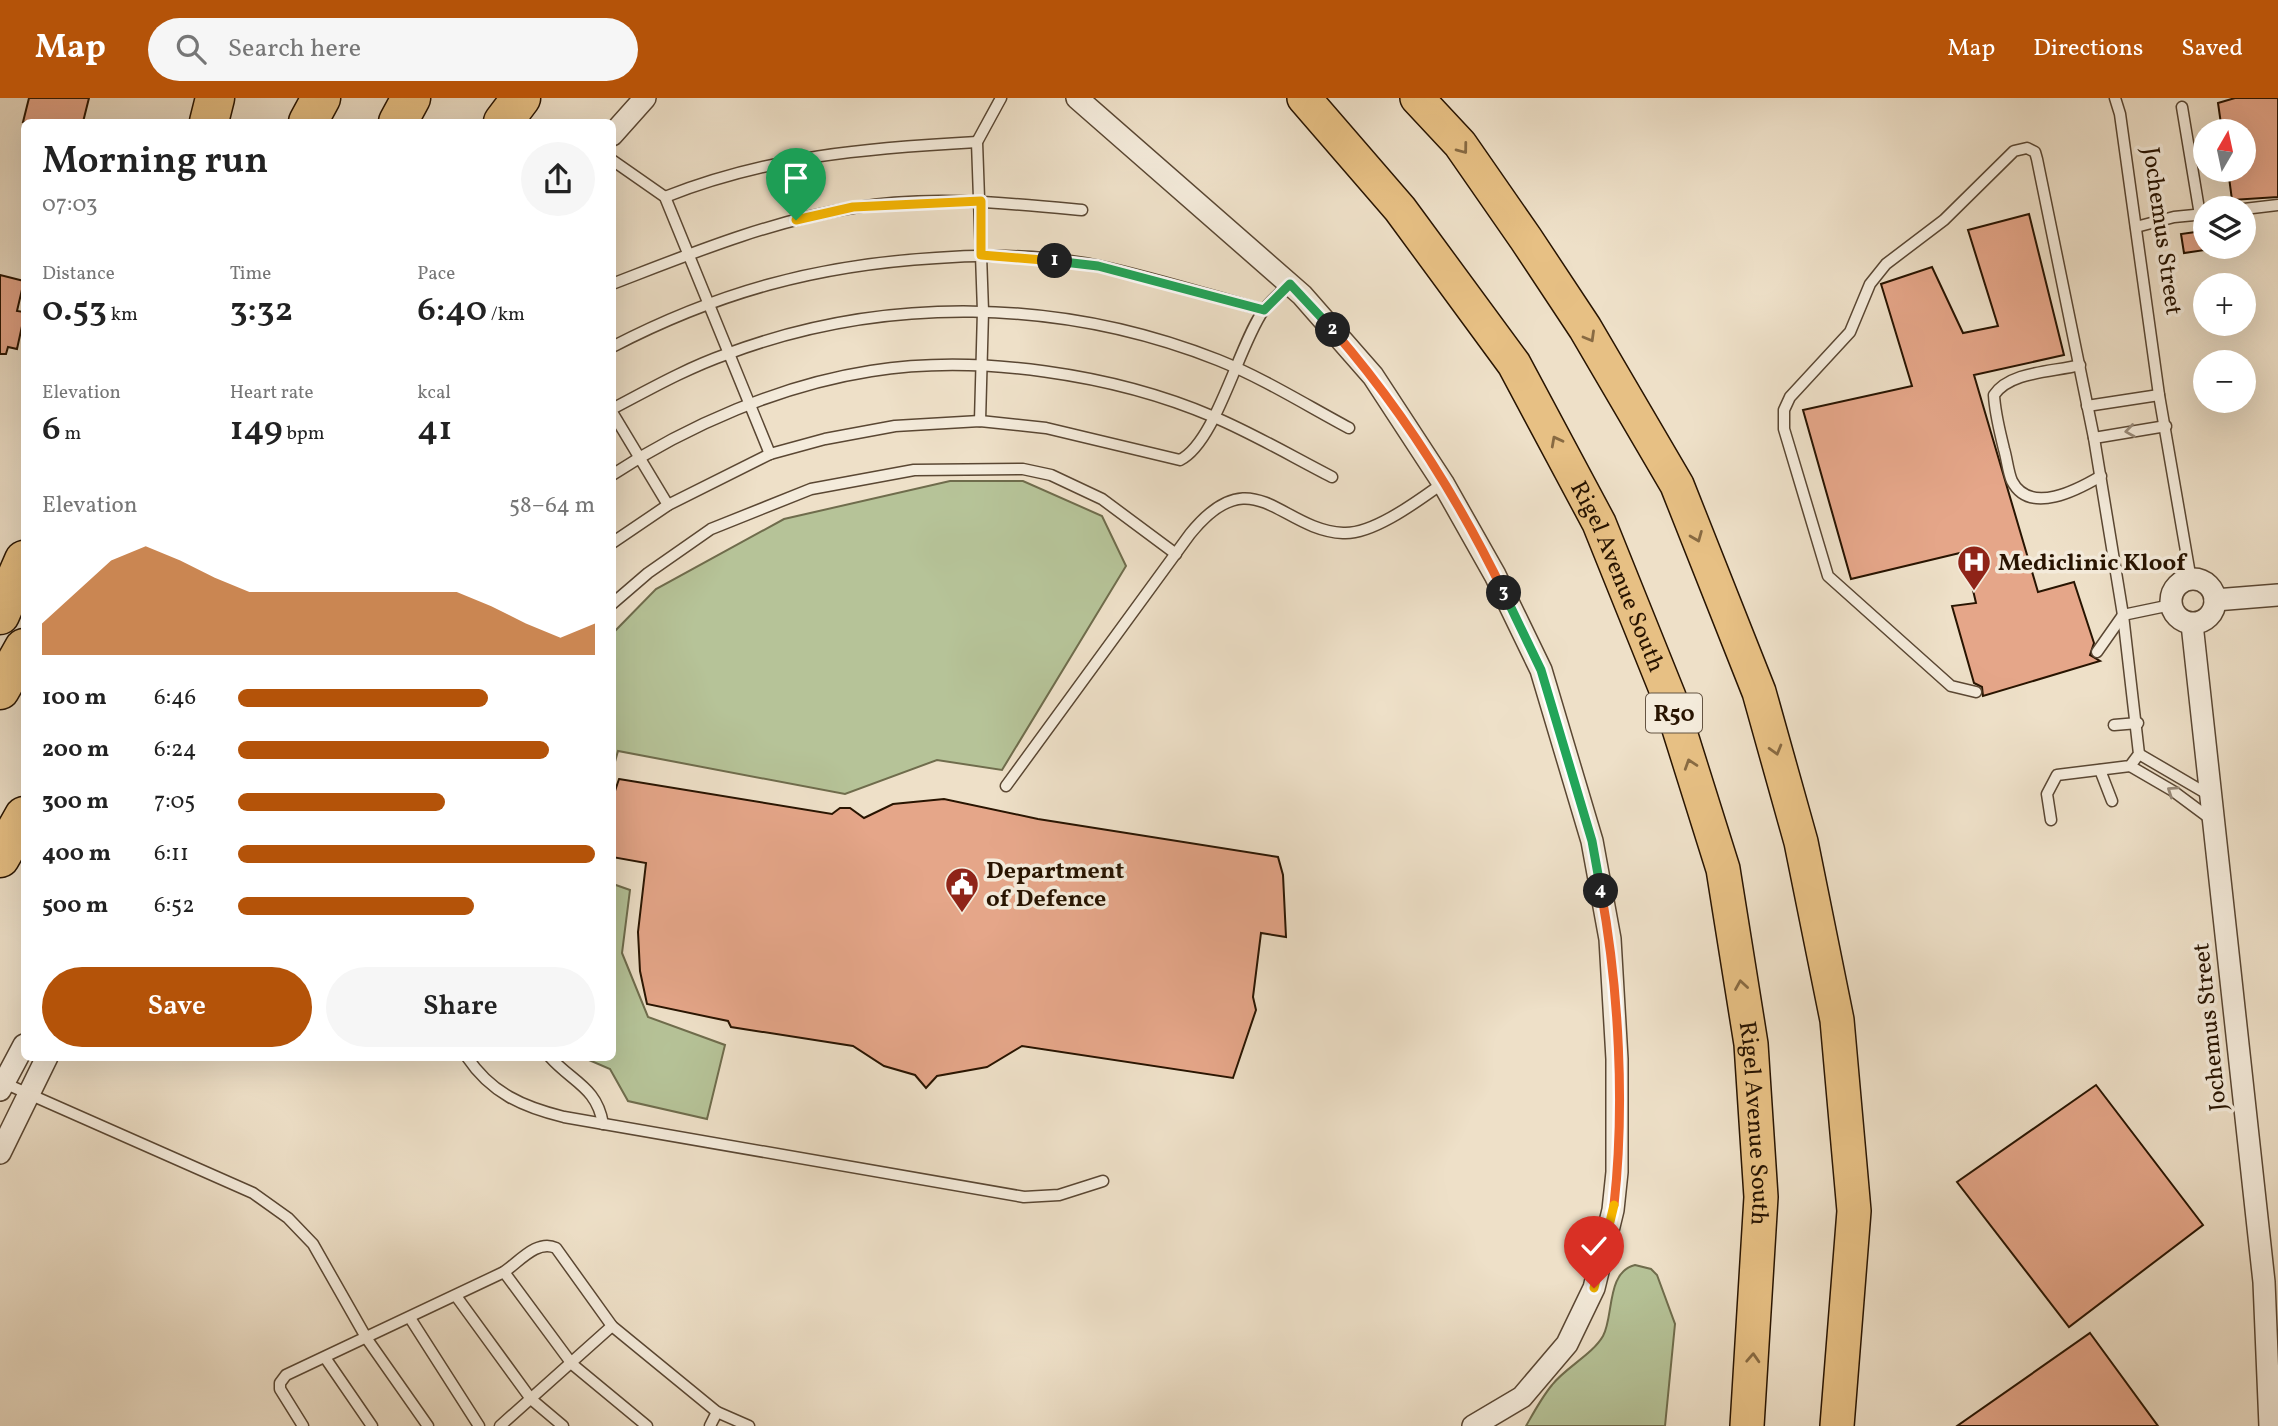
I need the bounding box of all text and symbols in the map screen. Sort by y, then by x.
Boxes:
search box [148,18,638,81]
text: Map [35,26,106,72]
icon: search [172,30,210,68]
text: Search here [228,31,361,67]
text: Map [1947,32,1995,66]
text: Directions [2033,32,2143,66]
text: Saved [2181,32,2243,66]
north arrow [2193,119,2256,182]
map controls [2193,119,2256,413]
text: Morning run [42,136,268,189]
one-way arrow [1454,141,1467,153]
button: share [521,142,595,216]
street label: Jochemus Street [2132,145,2190,317]
pin [766,148,826,220]
icon: arrive [777,159,815,197]
text: 07:03 [42,189,97,221]
button: layers [2193,196,2256,259]
pin: 1 [1038,244,1072,278]
text: 1 [1051,247,1058,273]
text: Distance [42,261,115,287]
text: Time [230,261,271,287]
text: Pace [417,261,455,287]
button: + [2193,273,2256,336]
text: 0.53 [42,287,107,335]
text: 3:32 [230,287,293,335]
text: 6:40 [417,287,487,335]
text: km [107,302,138,328]
text: /km [487,302,525,328]
pin: 2 [1316,313,1350,348]
text: 2 [1328,316,1337,342]
one-way arrow [1582,329,1595,342]
button: − [2193,350,2256,413]
text: Elevation [42,380,121,406]
text: Heart rate [230,380,314,406]
text: kcal [417,380,451,406]
text: 6 [42,406,61,454]
text: 149 [230,406,283,454]
text: 41 [417,406,452,454]
text: m [61,421,81,447]
text: bpm [283,421,325,447]
one-way arrow [2124,423,2136,438]
one-way arrow [1550,436,1564,449]
street label: Rigel Avenue South [1561,475,1672,678]
text: Elevation [42,490,138,522]
text: 58–64 m [509,490,595,522]
one-way arrow [1689,530,1703,542]
hospital icon: Mediclinic Kloof [1955,543,1993,592]
place label: Mediclinic Kloof [1998,547,2188,581]
pin: 3 [1486,575,1522,610]
text: 3 [1499,579,1508,605]
text: 100 m [42,682,107,714]
text: 6:46 [154,682,196,714]
road number: R50 [1646,694,1702,733]
text: 200 m [42,734,109,766]
text: 6:24 [154,734,196,766]
one-way arrow [1767,744,1782,756]
one-way arrow [1683,758,1698,770]
text: 300 m [42,786,109,818]
text: 7:05 [154,786,195,818]
one-way arrow [2167,787,2180,799]
text: 400 m [42,838,111,870]
text: 6:11 [154,838,189,870]
place label: Department of Defence [986,855,1124,917]
public building icon: Department of Defence [943,865,981,914]
pin: 4 [1584,874,1618,908]
text: 4 [1595,877,1606,903]
text: 500 m [42,890,108,922]
text: 6:52 [154,890,194,922]
street label: Jochemus Street [2185,941,2237,1113]
button: Save [42,967,312,1047]
button: Share [326,967,595,1047]
one-way arrow [1734,979,1749,991]
street label: Rigel Avenue South [1729,1019,1776,1227]
pin [1564,1216,1624,1288]
icon: check [1575,1227,1613,1265]
one-way arrow [1745,1352,1760,1363]

